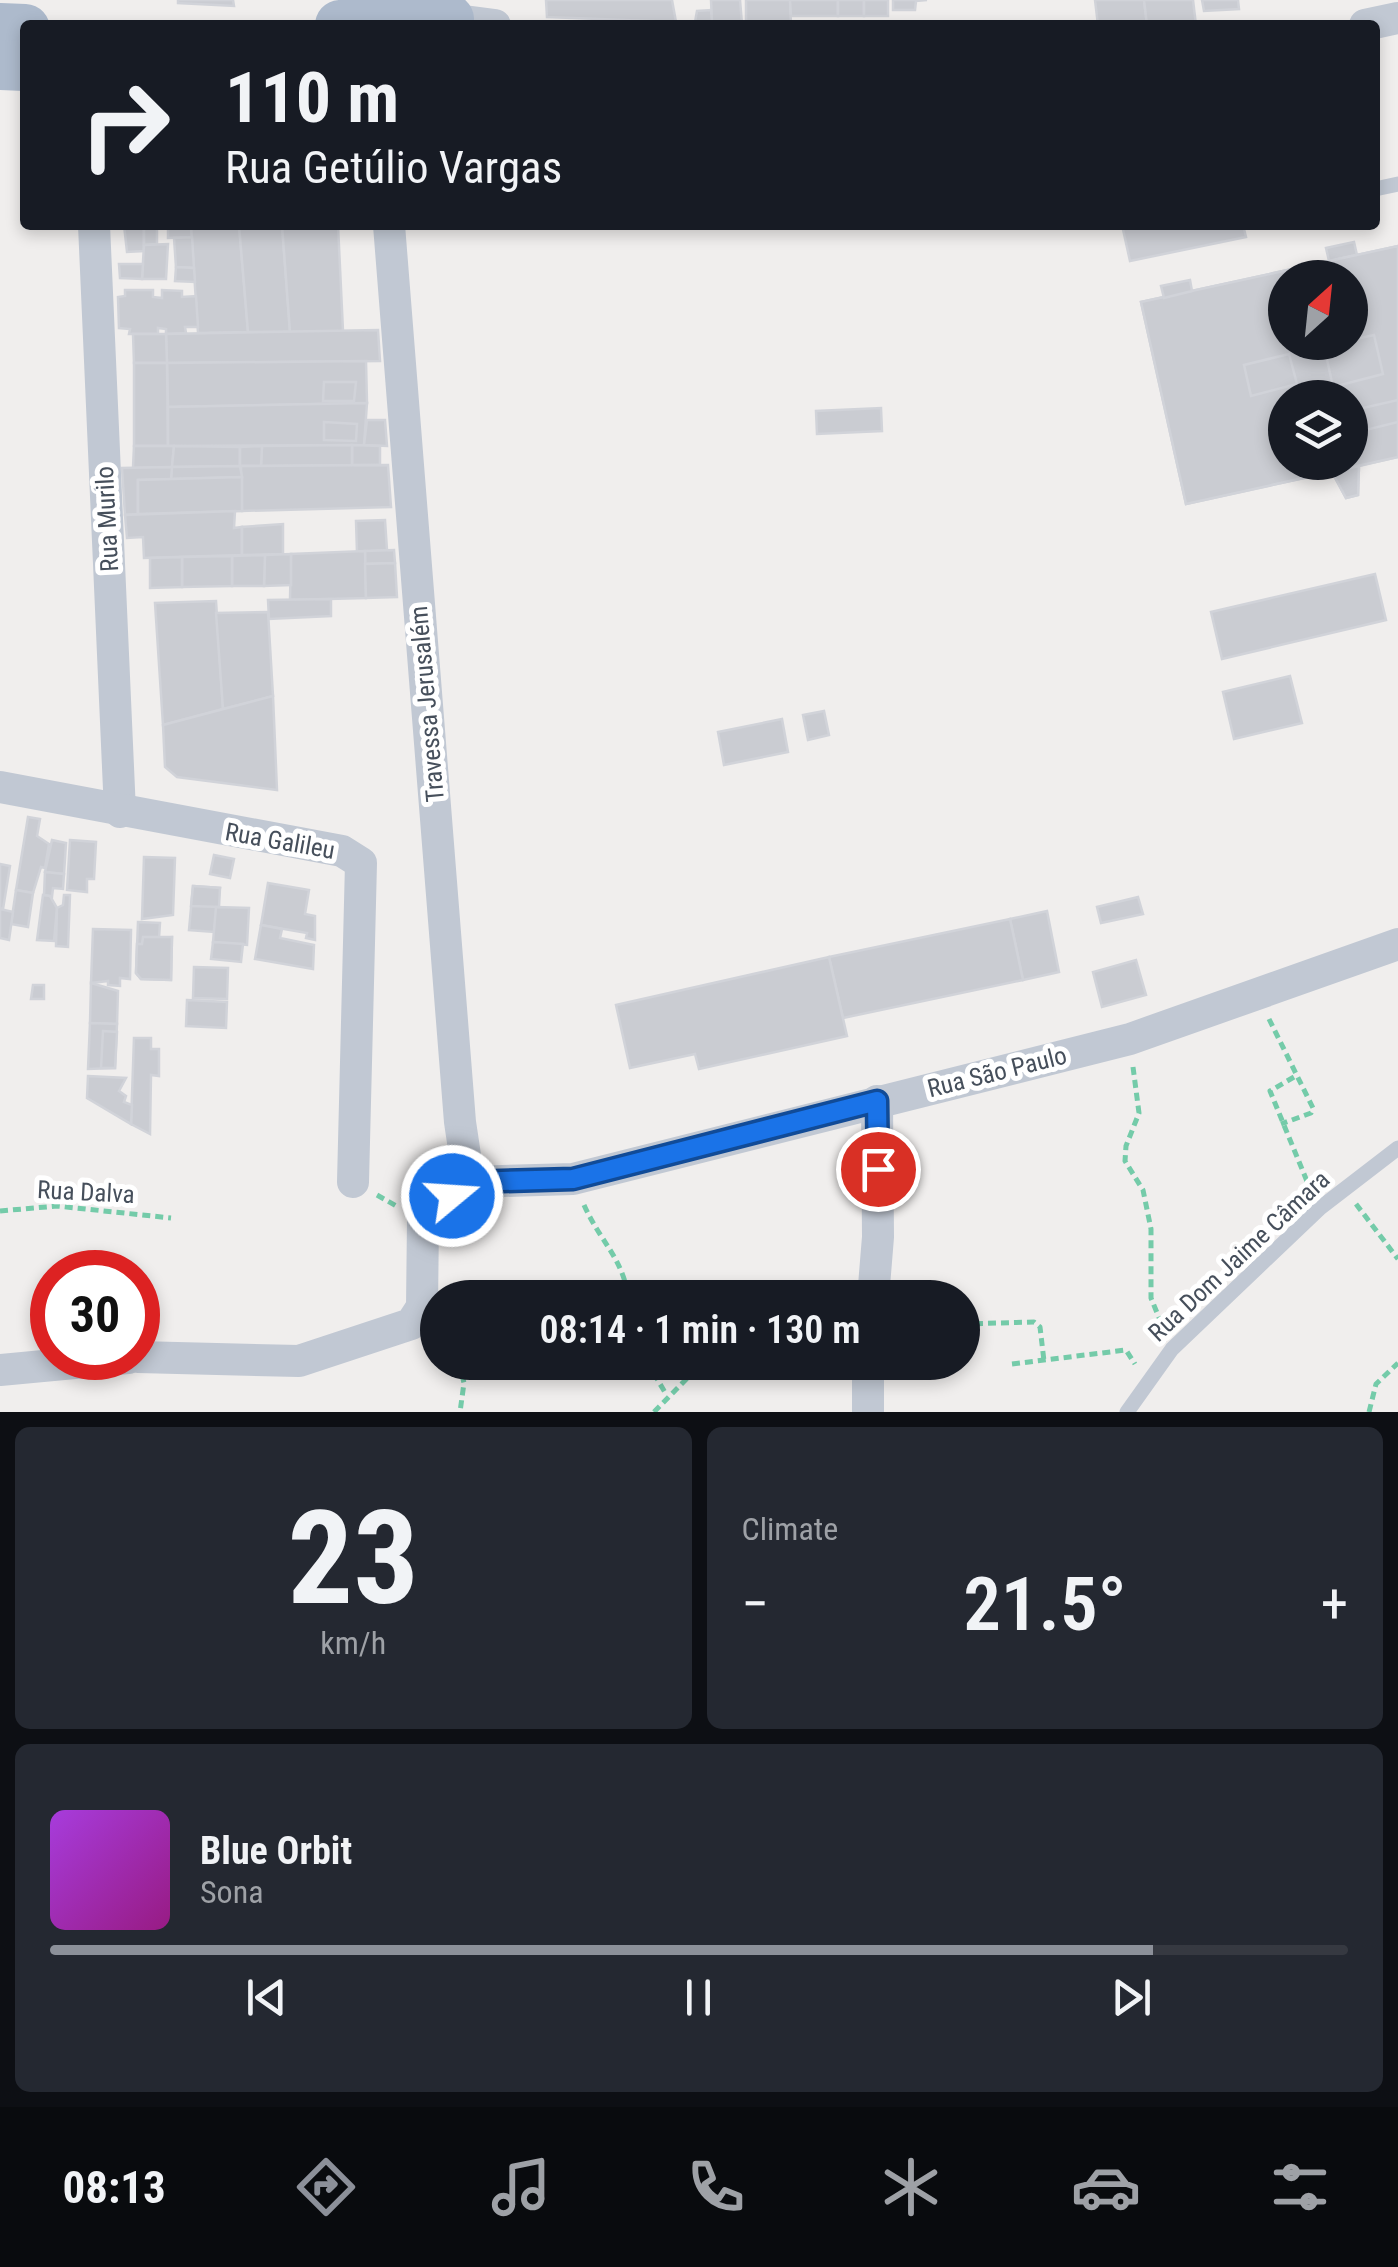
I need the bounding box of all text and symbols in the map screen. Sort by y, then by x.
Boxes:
text: 110 m [225,57,399,139]
icon: right [60,60,190,190]
text: Rua Getúlio Vargas [225,141,562,194]
north arrow [1268,260,1368,360]
map controls [1268,260,1368,480]
button: layers [1268,380,1368,480]
street label: Rua Murilo [90,465,124,573]
street label: Travessa Jerusalém [404,605,450,803]
street label: Rua Galileu [223,817,337,865]
street label: Rua São Paulo [924,1041,1070,1103]
pin [836,1127,921,1212]
icon: arrive [851,1142,906,1197]
position arrow [400,1144,504,1248]
street label: Rua Dom Jaime Câmara [1143,1165,1335,1347]
street label: Rua Dalva [37,1175,135,1209]
speed limit sign: 30 [30,1250,160,1380]
text: 08:14 · 1 min · 130 m [540,1308,860,1352]
text: 23 [288,1482,419,1635]
text: Climate [742,1510,838,1548]
text: 21.5° [963,1560,1127,1648]
text: − [742,1572,769,1636]
text: + [1321,1572,1348,1636]
text: km/h [320,1624,386,1662]
text: Blue Orbit [200,1829,352,1873]
text: Sona [200,1873,263,1911]
icon: previous [239,1970,294,2025]
icon: pause [671,1970,726,2025]
icon: next [1104,1970,1159,2025]
icon: directions [291,2152,361,2222]
icon: music [486,2152,556,2222]
icon: phone [681,2152,751,2222]
icon: climate [876,2152,946,2222]
icon: car [1071,2152,1141,2222]
icon: filters [1265,2152,1335,2222]
text: 08:13 [62,2161,166,2214]

